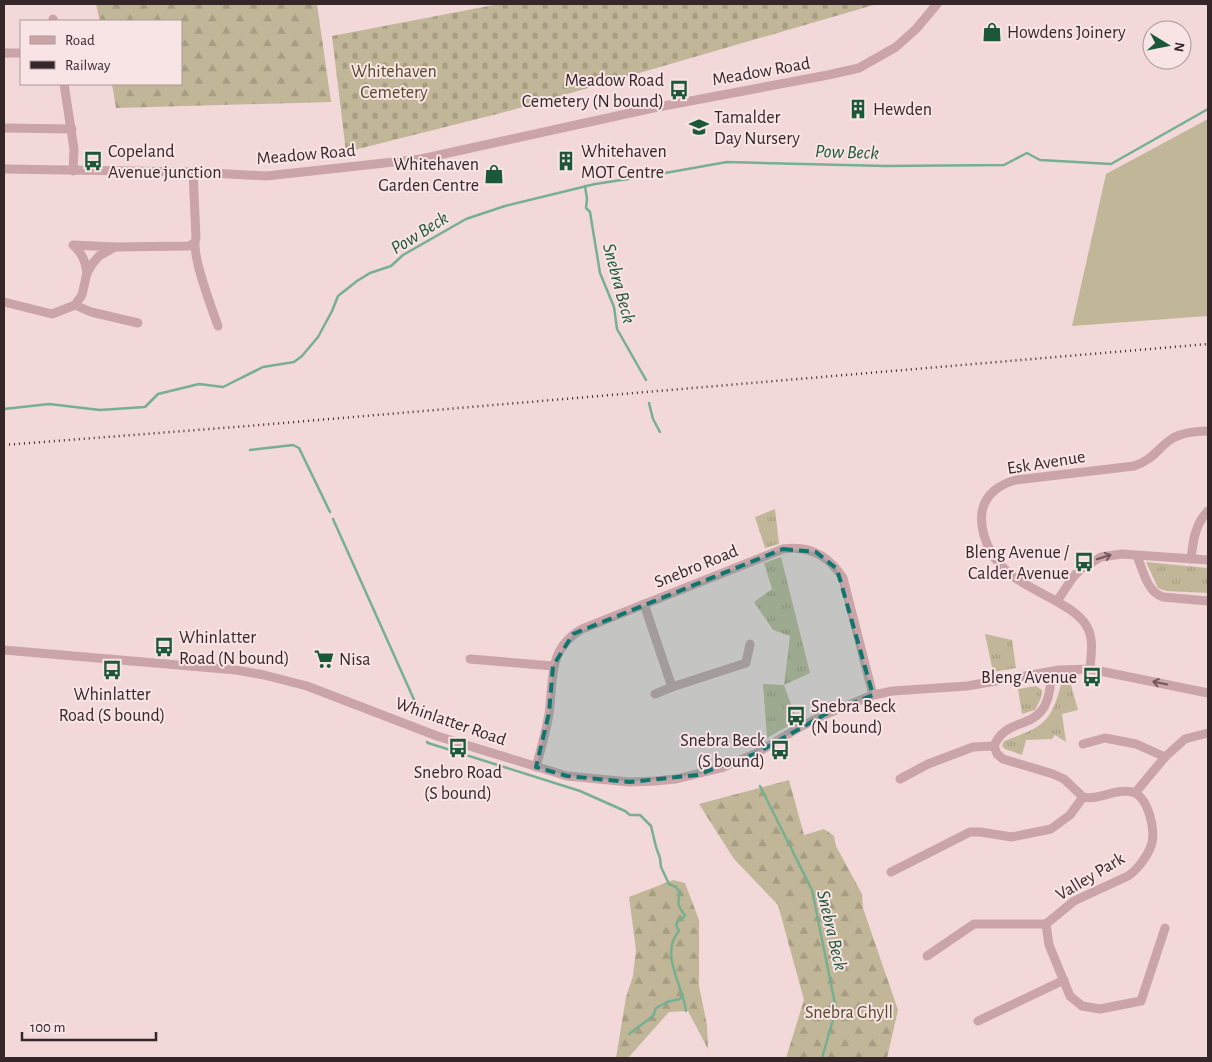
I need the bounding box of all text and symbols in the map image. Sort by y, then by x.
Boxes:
legend [20,20,182,85]
north arrow [1142,20,1192,70]
shop icon: Howdens Joinery [981,21,1003,43]
place label: Howdens Joinery [1007,24,1126,42]
text: Road [65,33,95,48]
text: N [1171,41,1187,53]
street label: Meadow Road [711,55,812,89]
text: Railway [65,58,111,73]
park label: Whitehaven Cemetery [351,63,437,102]
place label: Meadow Road Cemetery (N bound) [522,72,664,111]
bus stop icon: Meadow Road Cemetery (N bound) [668,79,690,101]
building icon: Hewden [847,98,869,120]
place label: Hewden [873,101,932,119]
place label: Tamalder Day Nursery [714,109,800,148]
school or university icon: Tamalder Day Nursery [688,116,710,138]
street label: Meadow Road [256,142,356,168]
water label: Pow Beck [815,142,879,163]
place label: Copeland Avenue junction [108,143,221,182]
place label: Whitehaven MOT Centre [581,143,667,182]
bus stop icon: Copeland Avenue junction [82,150,104,172]
building icon: Whitehaven MOT Centre [555,150,577,172]
place label: Whitehaven Garden Centre [378,156,479,195]
shop icon: Whitehaven Garden Centre [483,163,505,185]
water label: Pow Beck [388,208,452,258]
water label: Snebra Beck [599,241,638,326]
street label: Esk Avenue [1006,448,1087,478]
street label: Snebro Road [652,542,741,592]
place label: Bleng Avenue / Calder Avenue [965,544,1070,583]
bus stop icon: Bleng Avenue / Calder Avenue [1073,551,1095,573]
one-way arrow [1096,552,1112,562]
place label: Whinlatter Road (N bound) [179,629,289,668]
bus stop icon: Whinlatter Road (N bound) [153,636,175,658]
supermarket icon: Nisa [313,648,335,670]
place label: Nisa [339,651,371,669]
bus stop icon: Whinlatter Road (S bound) [101,659,123,681]
bus stop icon: Bleng Avenue [1081,666,1103,688]
place label: Bleng Avenue [981,669,1077,687]
one-way arrow [1153,678,1169,688]
place label: Whinlatter Road (S bound) [59,686,165,725]
street label: Whinlatter Road [393,695,508,749]
place label: Snebra Beck (N bound) [811,698,897,737]
bus stop icon: Snebra Beck (N bound) [785,705,807,727]
place label: Snebra Beck (S bound) [680,732,766,771]
bus stop icon: Snebro Road (S bound) [447,737,469,759]
bus stop icon: Snebra Beck (S bound) [769,739,791,761]
place label: Snebro Road (S bound) [414,764,502,803]
street label: Valley Park [1053,849,1129,904]
water label: Snebra Beck [813,888,850,973]
park label: Snebra Ghyll [805,1004,893,1022]
scale bar [22,1010,156,1042]
text: 100 m [30,1020,65,1035]

